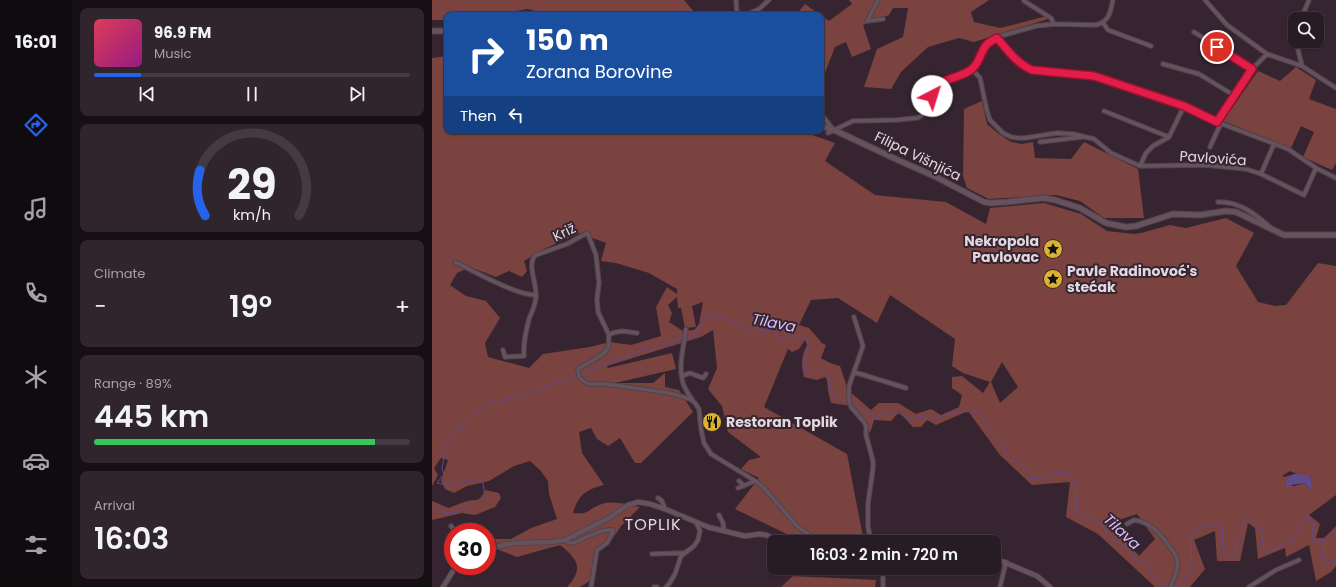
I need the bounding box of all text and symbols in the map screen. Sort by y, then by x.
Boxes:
map controls [1288,12,1324,48]
button: search [1288,12,1324,48]
text: 150 m [526,21,609,60]
text: 96.9 FM [154,22,211,43]
icon: right [460,28,512,80]
text: 16:01 [15,29,57,54]
pin [1200,30,1234,64]
icon: arrive [1206,36,1228,58]
text: Music [154,44,191,63]
text: Zorana Borovine [526,59,673,84]
position arrow [911,75,953,117]
icon: previous [136,83,158,105]
icon: pause [241,83,263,105]
icon: next [346,83,368,105]
icon: left [505,104,527,126]
text: Then [460,105,497,126]
icon: directions [22,111,50,139]
street label: Filipa Višnjića [871,126,965,186]
street label: Pavlovića [1179,146,1247,170]
text: 29 [227,154,277,213]
icon: music [22,195,50,223]
text: km/h [233,204,271,224]
street label: Križ [549,218,579,246]
place label: Nekropola Pavlovac [964,231,1040,267]
place icon: Nekropola Pavlovac [1042,238,1064,260]
place label: Pavle Radinovoć's stećak [1067,261,1198,297]
text: Climate [94,264,145,283]
place icon: Pavle Radinovoć's stećak [1042,268,1064,290]
icon: phone [22,279,50,307]
text: 19° [229,285,272,328]
text: − [94,291,106,322]
text: + [395,291,410,322]
water label: Tilava [750,308,798,337]
icon: climate [22,363,50,391]
text: Range · 89% [94,374,172,393]
text: 445 km [94,395,209,438]
restaurant icon: Restoran Toplik [701,411,723,433]
place label: Restoran Toplik [726,412,838,432]
icon: car [22,447,50,475]
text: Arrival [94,496,135,515]
water label: Tilava [1099,509,1146,554]
district label: TOPLIK [625,513,681,536]
text: 16:03 [94,517,169,560]
speed limit sign: 30 [444,523,496,575]
icon: filters [22,531,50,559]
text: 16:03 · 2 min · 720 m [810,544,958,565]

